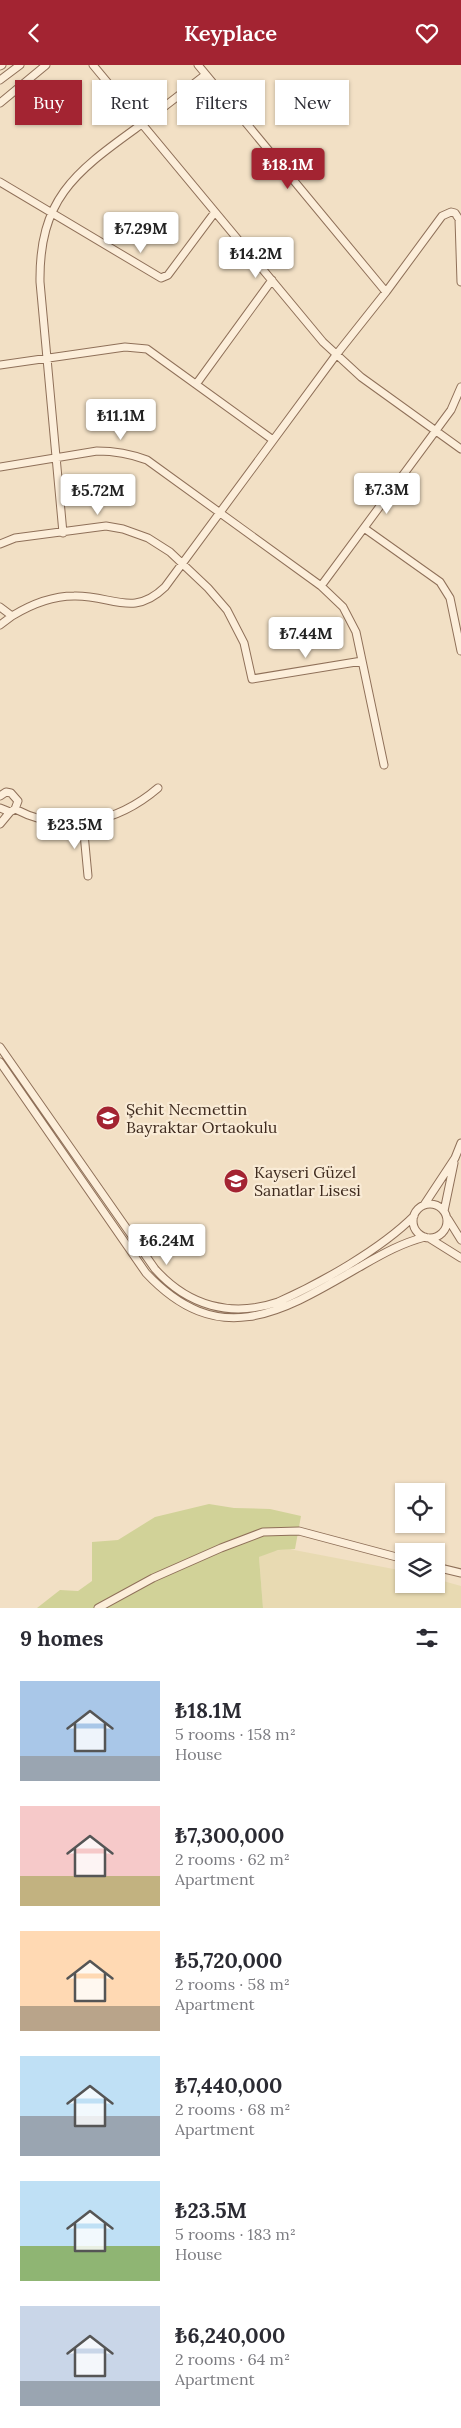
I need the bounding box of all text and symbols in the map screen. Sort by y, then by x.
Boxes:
icon: back [20,19,48,47]
text: Keyplace [184,19,277,47]
icon: heart [413,19,441,47]
chip: Buy [15,80,82,125]
chip: Rent [92,80,167,125]
chip: Filters [177,80,265,125]
chip: New [275,80,349,125]
pin: ₺18.1M [247,147,329,190]
text: ₺18.1M [263,154,313,174]
pin: ₺7.29M [100,211,182,254]
text: ₺7.29M [115,218,168,238]
pin: ₺14.2M [215,237,297,279]
text: ₺14.2M [230,243,282,263]
pin: ₺11.1M [80,399,162,441]
text: ₺11.1M [97,405,145,425]
pin: ₺5.72M [57,473,139,516]
pin: ₺7.3M [352,473,422,515]
text: ₺7.3M [365,479,409,499]
text: ₺5.72M [72,480,124,500]
pin: ₺7.44M [265,617,347,659]
text: ₺7.44M [280,623,332,643]
pin: ₺23.5M [34,807,116,850]
text: ₺23.5M [48,814,102,834]
place label: Şehit Necmettin Bayraktar Ortaokulu [126,1099,278,1137]
school or university icon: Şehit Necmettin Bayraktar Ortaokulu [95,1105,121,1131]
place label: Kayseri Güzel Sanatlar Lisesi [254,1162,361,1200]
school or university icon: Kayseri Güzel Sanatlar Lisesi [223,1168,249,1194]
pin: ₺6.24M [126,1223,208,1266]
text: ₺6.24M [139,1230,195,1250]
map controls [395,1483,445,1593]
button: locate [395,1483,445,1533]
button: layers [395,1543,445,1593]
icon: filters [413,1624,441,1652]
text: 9 homes [20,1625,103,1652]
text: ₺18.1M [175,1697,242,1724]
icon: home [60,1701,120,1761]
text: 5 rooms · 158 m² [175,1724,296,1744]
text: House [175,1744,222,1764]
text: ₺7,300,000 [175,1822,284,1849]
icon: home [60,1826,120,1886]
text: 2 rooms · 62 m² [175,1849,290,1869]
text: Apartment [175,1869,255,1889]
text: ₺5,720,000 [175,1947,282,1974]
icon: home [60,1951,120,2011]
text: 2 rooms · 58 m² [175,1974,290,1994]
text: Apartment [175,1994,255,2014]
text: ₺7,440,000 [175,2072,282,2099]
icon: home [60,2076,120,2136]
text: 2 rooms · 68 m² [175,2099,290,2119]
text: Apartment [175,2119,255,2139]
text: ₺23.5M [175,2197,247,2224]
icon: home [60,2201,120,2261]
text: 5 rooms · 183 m² [175,2224,296,2244]
text: House [175,2244,222,2264]
text: ₺6,240,000 [175,2322,285,2349]
icon: home [60,2326,120,2386]
text: 2 rooms · 64 m² [175,2349,290,2369]
text: Apartment [175,2369,255,2389]

